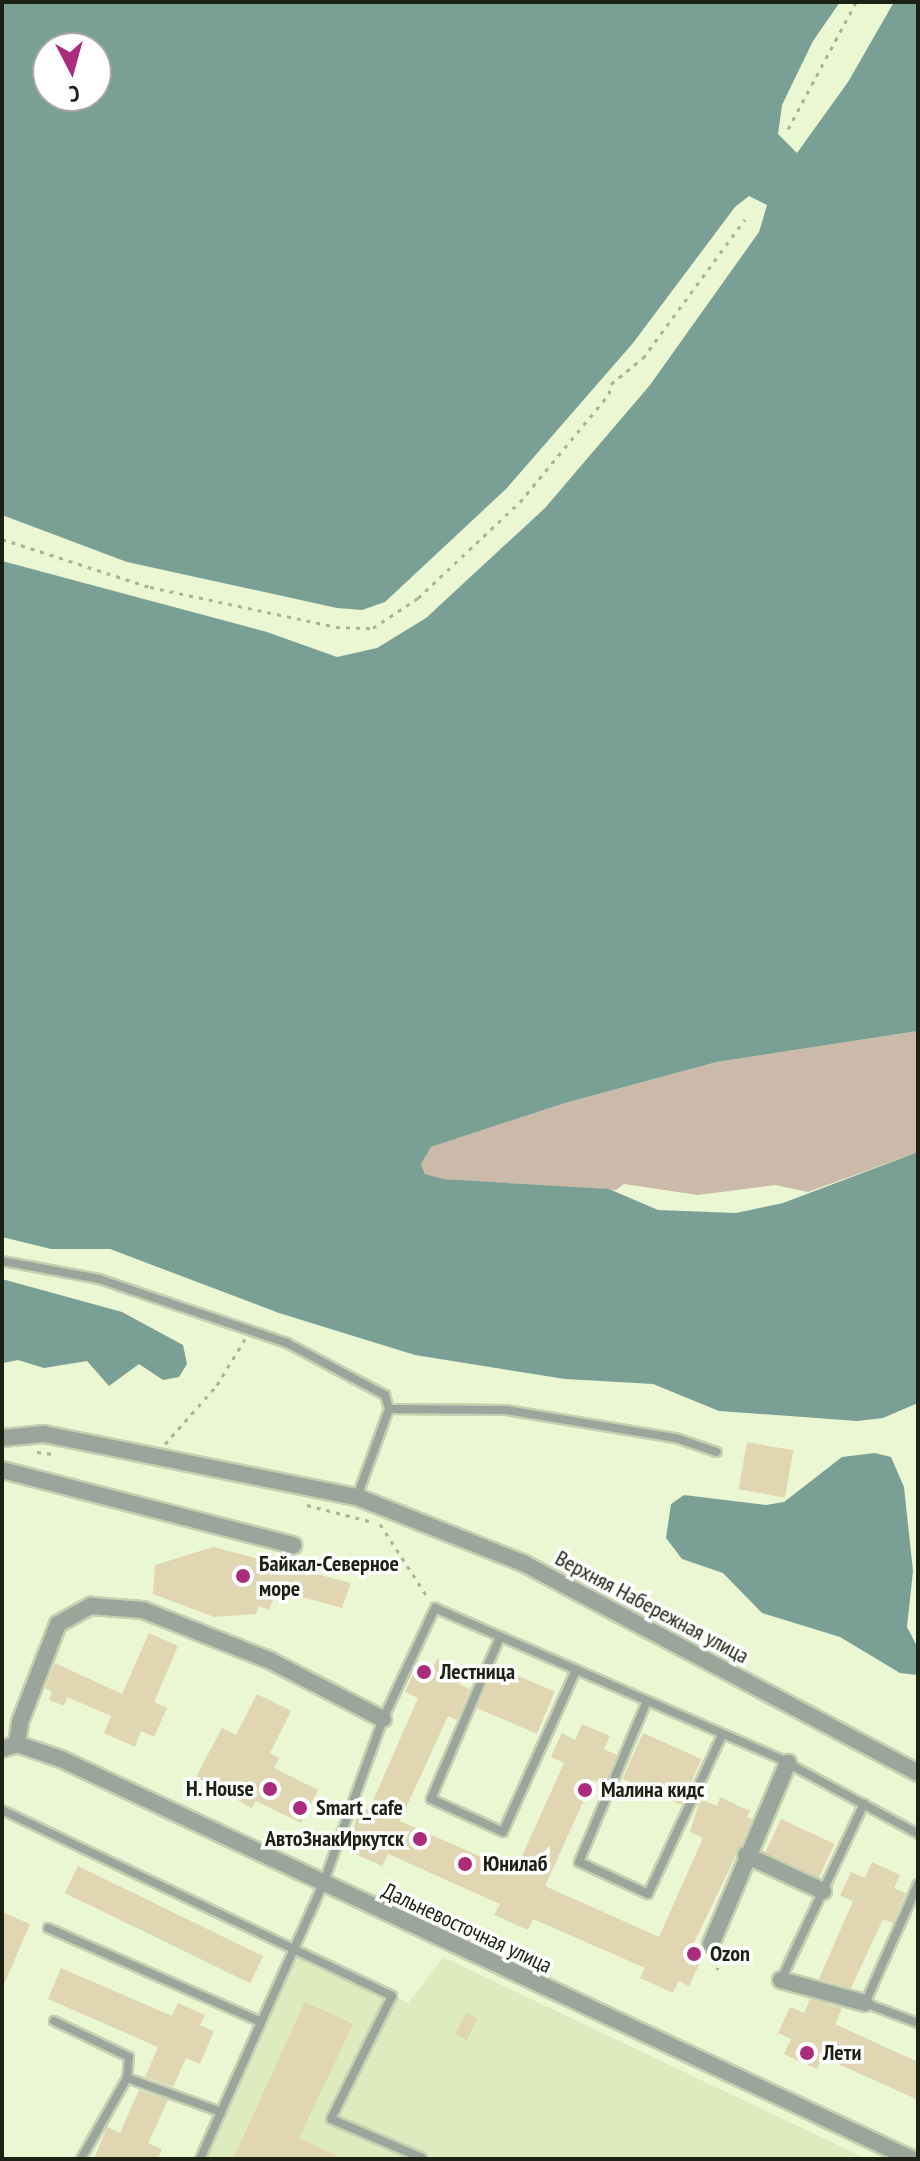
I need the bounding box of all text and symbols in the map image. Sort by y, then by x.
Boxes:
north arrow [32,32,112,112]
text: С [68,79,81,108]
street label: Верхняя Набережная улица [551,1545,753,1669]
place label: Байкал-Северное море [259,1550,399,1602]
marker: Байкал-Северное море [234,1567,252,1585]
place label: Лестница [440,1659,515,1685]
marker: Лестница [415,1663,433,1681]
place label: H. House [185,1776,254,1802]
place label: Малина кидс [601,1777,705,1803]
marker: H. House [261,1780,279,1798]
marker: Малина кидс [576,1781,594,1799]
place label: Smart_cafe [316,1795,403,1821]
marker: Smart_cafe [291,1799,309,1817]
place label: АвтоЗнакИркутск [265,1826,404,1852]
marker: АвтоЗнакИркутск [411,1830,429,1848]
place label: Юнилаб [483,1851,547,1877]
marker: Юнилаб [454,1853,476,1875]
street label: Дальневосточная улица [378,1877,556,1979]
place label: Ozon [710,1941,750,1967]
marker: Ozon [685,1945,703,1963]
place label: Лети [823,2040,861,2066]
marker: Лети [798,2044,816,2062]

